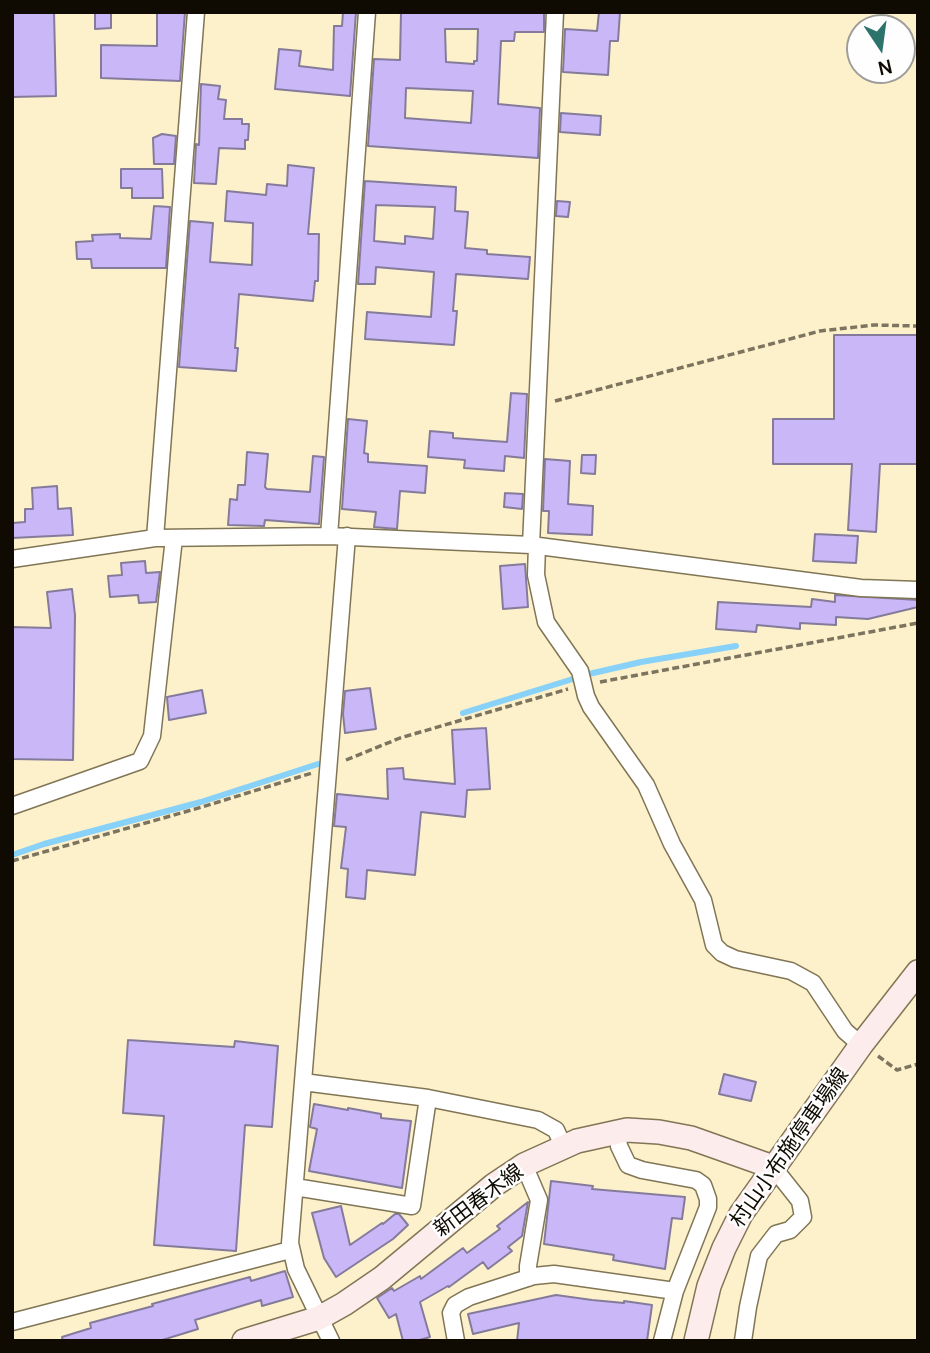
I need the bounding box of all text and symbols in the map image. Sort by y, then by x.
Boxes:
north arrow [846,14,916,84]
text: N [876,53,895,82]
street label: 村山小布施停車場線 [725,1063,855,1233]
street label: 新田春木線 [429,1159,529,1243]

